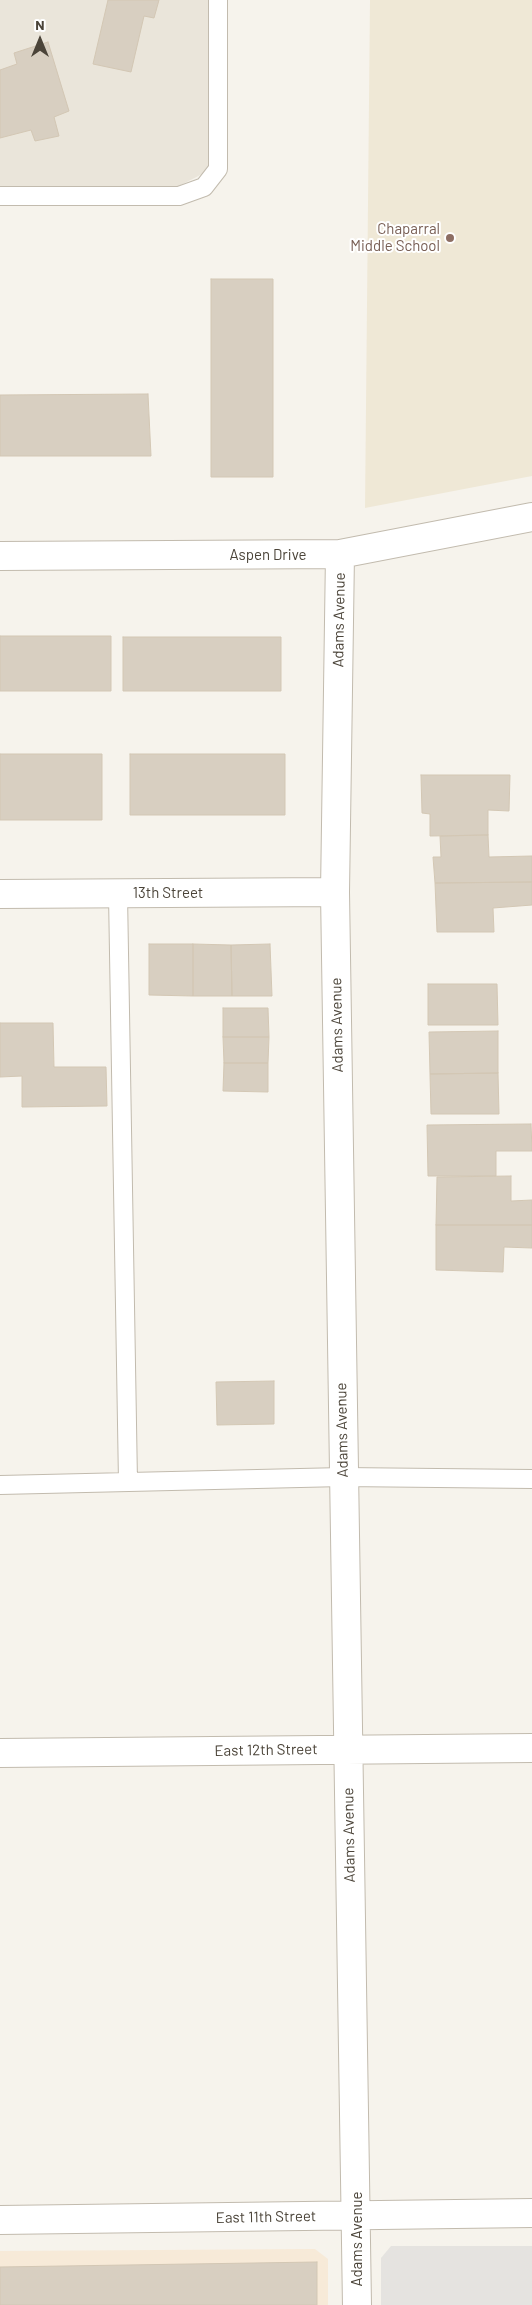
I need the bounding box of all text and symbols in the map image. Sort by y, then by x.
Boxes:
north arrow [15,15,65,65]
text: N [35,16,45,33]
place label: Chaparral Middle School [350,220,440,255]
marker: Chaparral Middle School [444,232,456,244]
street label: Aspen Drive [230,546,306,564]
street label: Adams Avenue [329,572,349,668]
street label: 13th Street [133,884,203,902]
street label: Adams Avenue [327,977,347,1073]
street label: Adams Avenue [332,1382,352,1478]
street label: East 12th Street [214,1740,318,1760]
street label: Adams Avenue [339,1787,359,1883]
street label: Adams Avenue [348,2191,366,2287]
street label: East 11th Street [216,2207,316,2227]

